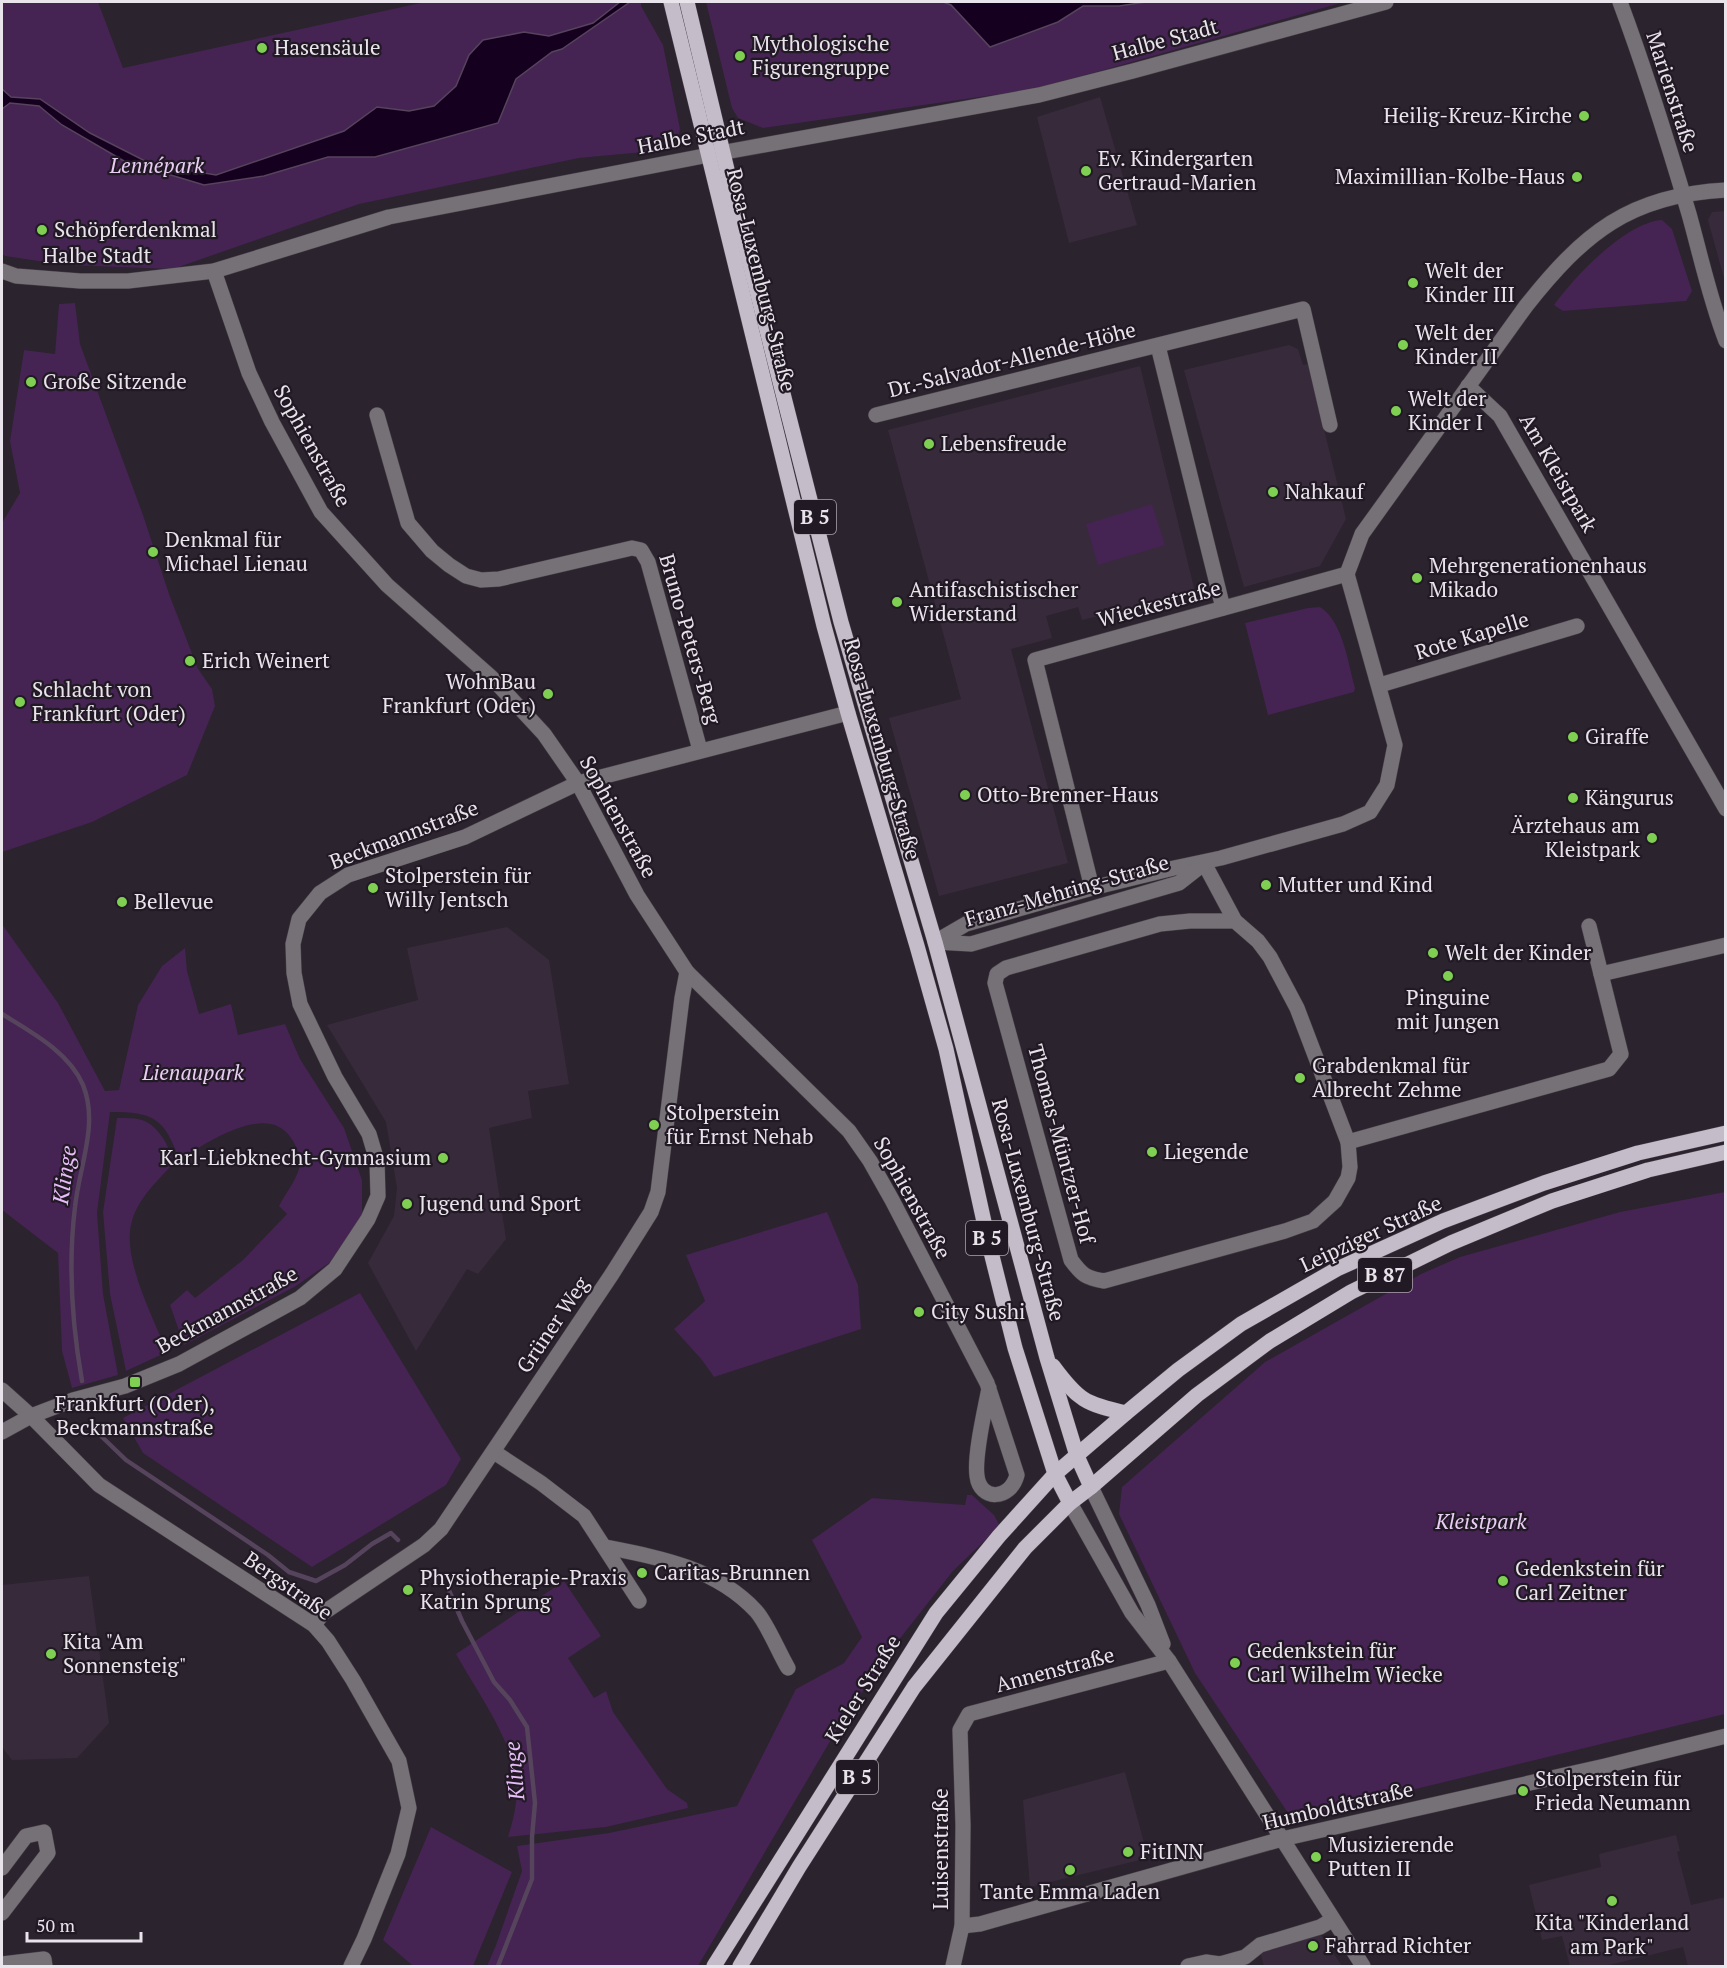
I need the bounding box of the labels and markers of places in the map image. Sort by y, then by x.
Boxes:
place label: Mythologische Figurengruppe [752,29,890,81]
place label: Hasensäule [274,33,381,61]
marker: Hasensäule [255,41,269,55]
marker: Mythologische Figurengruppe [733,49,747,63]
place label: Heilig-Kreuz-Kirche [1384,101,1572,129]
marker: Heilig-Kreuz-Kirche [1577,109,1591,123]
place label: Ev. Kindergarten Gertraud-Marien [1098,144,1257,196]
place label: Maximillian-Kolbe-Haus [1335,162,1565,190]
marker: Ev. Kindergarten Gertraud-Marien [1079,164,1093,178]
marker: Maximillian-Kolbe-Haus [1570,170,1584,184]
place label: Schöpferdenkmal [54,215,217,243]
marker: Schöpferdenkmal [35,223,49,237]
place label: Welt der Kinder III [1425,256,1515,308]
marker: Welt der Kinder III [1406,276,1420,290]
place label: Welt der Kinder II [1415,318,1498,370]
marker: Welt der Kinder II [1396,338,1410,352]
place label: Große Sitzende [43,367,187,395]
marker: Große Sitzende [24,375,38,389]
place label: Welt der Kinder I [1408,384,1486,436]
marker: Welt der Kinder I [1389,404,1403,418]
place label: Lebensfreude [941,429,1067,457]
marker: Lebensfreude [922,437,936,451]
place label: Nahkauf [1285,477,1366,505]
marker: Nahkauf [1266,485,1280,499]
place label: Denkmal für Michael Lienau [165,525,308,577]
marker: Denkmal für Michael Lienau [146,545,160,559]
place label: Mehrgenerationenhaus Mikado [1429,551,1647,603]
marker: Mehrgenerationenhaus Mikado [1410,571,1424,585]
place label: Antifaschistischer Widerstand [909,575,1078,627]
marker: Antifaschistischer Widerstand [890,595,904,609]
place label: Erich Weinert [202,646,330,674]
marker: Erich Weinert [183,654,197,668]
place label: WohnBau Frankfurt (Oder) [382,667,536,719]
place label: Schlacht von Frankfurt (Oder) [32,675,186,727]
marker: WohnBau Frankfurt (Oder) [541,687,555,701]
marker: Schlacht von Frankfurt (Oder) [13,695,27,709]
place label: Giraffe [1585,722,1649,750]
marker: Giraffe [1566,730,1580,744]
place label: Otto-Brenner-Haus [977,780,1159,808]
place label: Kängurus [1585,783,1674,811]
marker: Otto-Brenner-Haus [958,788,972,802]
marker: Kängurus [1566,791,1580,805]
place label: Ärztehaus am Kleistpark [1511,811,1640,863]
marker: Ärztehaus am Kleistpark [1645,831,1659,845]
place label: Stolperstein für Willy Jentsch [385,861,531,913]
place label: Mutter und Kind [1278,870,1433,898]
marker: Mutter und Kind [1259,878,1273,892]
marker: Stolperstein für Willy Jentsch [366,881,380,895]
place label: Bellevue [134,887,214,915]
marker: Bellevue [115,895,129,909]
place label: Welt der Kinder [1445,938,1591,966]
marker: Welt der Kinder [1426,946,1440,960]
marker: Pinguine mit Jungen [1441,969,1455,983]
place label: Pinguine mit Jungen [1396,983,1500,1035]
place label: Grabdenkmal für Albrecht Zehme [1312,1051,1470,1103]
marker: Grabdenkmal für Albrecht Zehme [1293,1071,1307,1085]
place label: Stolperstein für Ernst Nehab [666,1098,813,1150]
marker: Stolperstein für Ernst Nehab [647,1118,661,1132]
place label: Liegende [1164,1137,1249,1165]
place label: Karl-Liebknecht-Gymnasium [160,1143,431,1171]
marker: Liegende [1145,1145,1159,1159]
marker: Karl-Liebknecht-Gymnasium [436,1151,450,1165]
place label: Jugend und Sport [419,1189,581,1217]
marker: Jugend und Sport [400,1197,414,1211]
place label: City Sushi [931,1297,1025,1325]
marker: City Sushi [912,1305,926,1319]
marker: Frankfurt (Oder), Beckmannstraße [128,1375,142,1389]
place label: Frankfurt (Oder), Beckmannstraße [55,1389,215,1441]
place label: Gedenkstein für Carl Zeitner [1515,1554,1664,1606]
place label: Caritas-Brunnen [654,1558,810,1586]
place label: Physiotherapie-Praxis Katrin Sprung [420,1563,627,1615]
marker: Caritas-Brunnen [635,1566,649,1580]
marker: Gedenkstein für Carl Zeitner [1496,1574,1510,1588]
marker: Physiotherapie-Praxis Katrin Sprung [401,1583,415,1597]
place label: Kita "Am Sonnensteig" [63,1627,187,1679]
place label: Gedenkstein für Carl Wilhelm Wiecke [1247,1636,1443,1688]
marker: Kita "Am Sonnensteig" [44,1647,58,1661]
marker: Gedenkstein für Carl Wilhelm Wiecke [1228,1656,1242,1670]
place label: Stolperstein für Frieda Neumann [1535,1764,1691,1816]
marker: Stolperstein für Frieda Neumann [1516,1784,1530,1798]
place label: Musizierende Putten II [1328,1830,1454,1882]
place label: FitINN [1140,1837,1204,1865]
marker: FitINN [1121,1845,1135,1859]
marker: Musizierende Putten II [1309,1850,1323,1864]
marker: Tante Emma Laden [1063,1863,1077,1877]
place label: Tante Emma Laden [980,1877,1160,1905]
marker: Kita "Kinderland am Park" [1605,1894,1619,1908]
place label: Kita "Kinderland am Park" [1535,1908,1689,1960]
place label: Fahrrad Richter [1325,1931,1471,1959]
marker: Fahrrad Richter [1306,1939,1320,1953]

